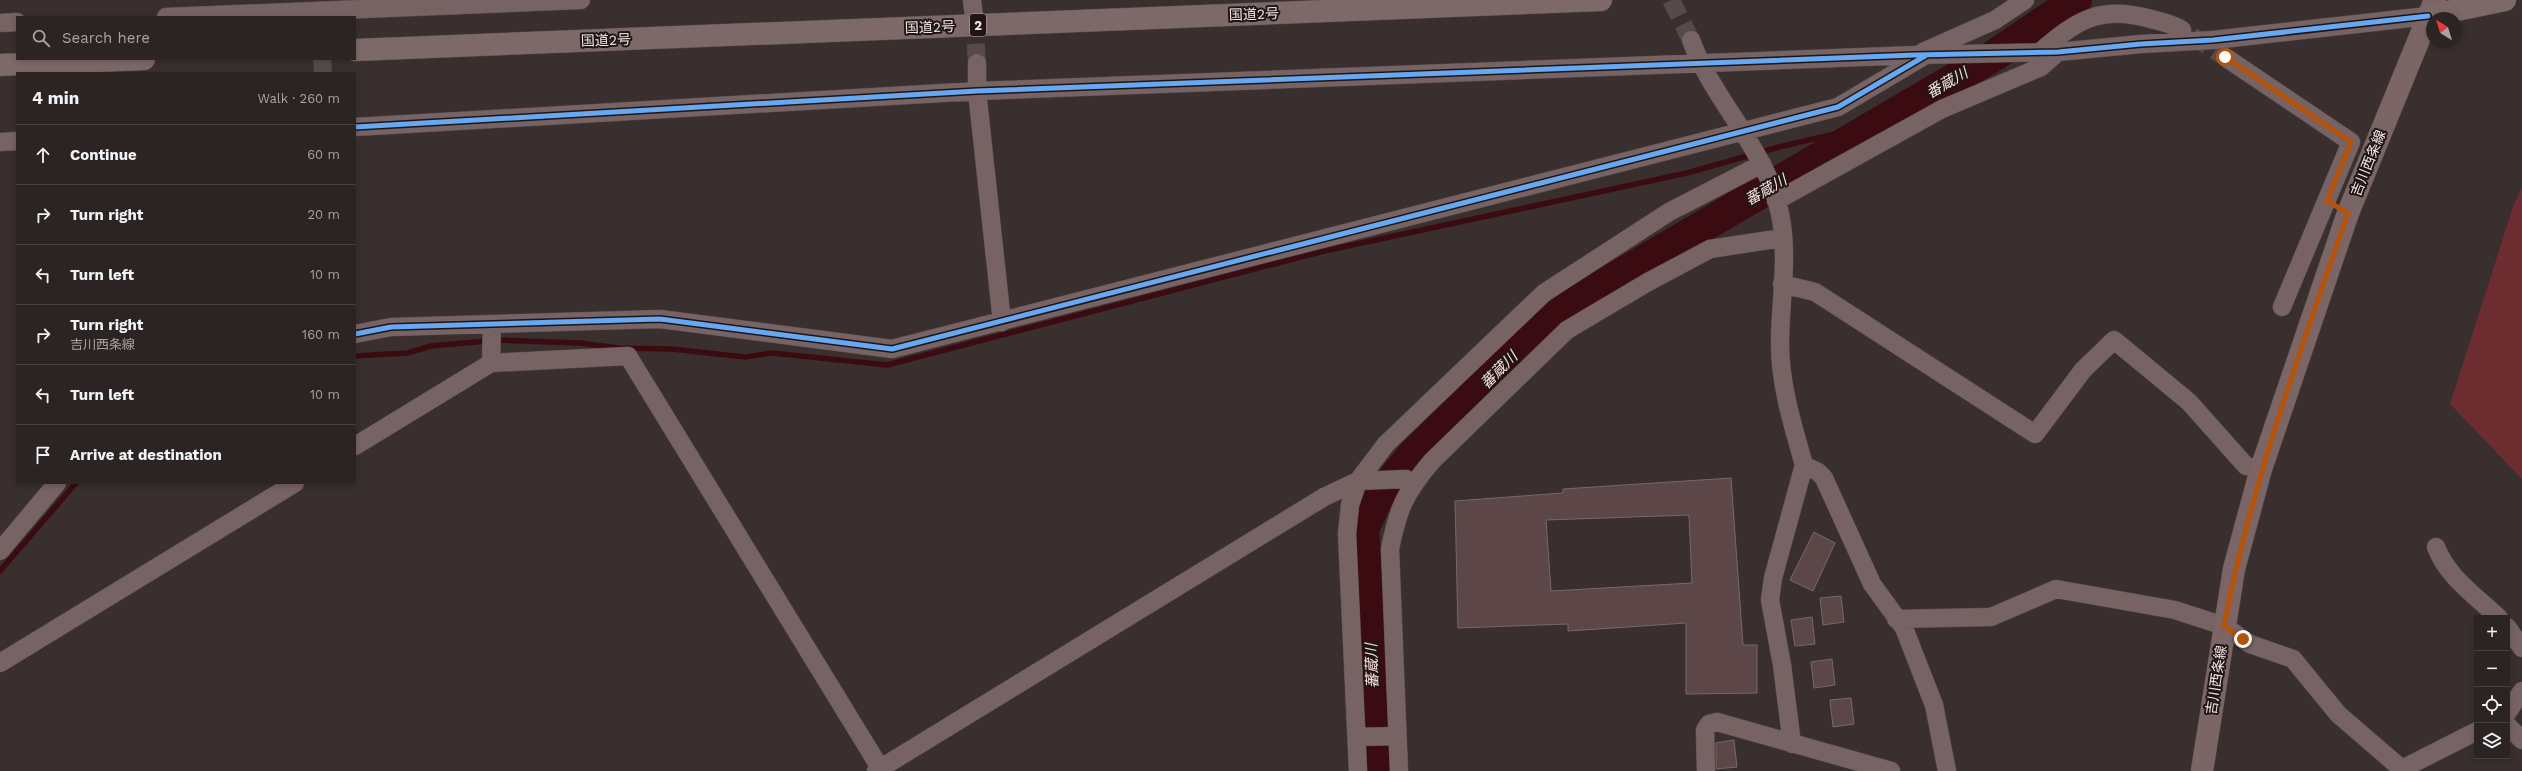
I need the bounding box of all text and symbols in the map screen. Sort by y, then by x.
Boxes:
street label: 国道2号 [1229,5,1279,23]
north arrow [2426,12,2462,48]
road number: 2 [970,14,986,36]
search box [16,16,356,60]
street label: 国道2号 [905,18,955,36]
icon: search [30,27,52,49]
text: Search here [62,29,150,47]
street label: 国道2号 [581,31,631,49]
route start [2216,48,2234,66]
water label: 番蔵川 [1923,63,1973,102]
text: 4 min [32,88,79,108]
text: Walk · 260 m [257,91,340,106]
street label: 吉川西条線 [2347,128,2389,198]
icon: ahead [32,144,54,166]
text: Continue [70,146,137,164]
text: 60 m [307,147,340,162]
water label: 蕃蔵川 [1742,170,1792,209]
icon: right [32,204,54,226]
text: Turn right [70,206,143,224]
text: 20 m [308,207,340,222]
icon: left [32,264,54,286]
text: Turn left [70,266,134,284]
text: 10 m [310,267,340,282]
text: Turn right [70,316,143,334]
icon: right [32,324,54,346]
text: 160 m [302,327,340,342]
text: 吉川西条線 [70,337,135,352]
water label: 蕃蔵川 [1477,346,1523,392]
icon: left [32,384,54,406]
text: Turn left [70,386,134,404]
text: 10 m [310,387,340,402]
icon: arrive [32,444,54,466]
text: Arrive at destination [70,446,222,464]
map controls [2474,615,2510,759]
button: + [2474,615,2510,651]
route end [2234,630,2252,648]
water label: 蕃蔵川 [1362,641,1382,689]
street label: 吉川西条線 [2203,644,2229,716]
button: − [2474,651,2510,687]
button: locate [2474,687,2510,723]
button: layers [2474,723,2510,759]

